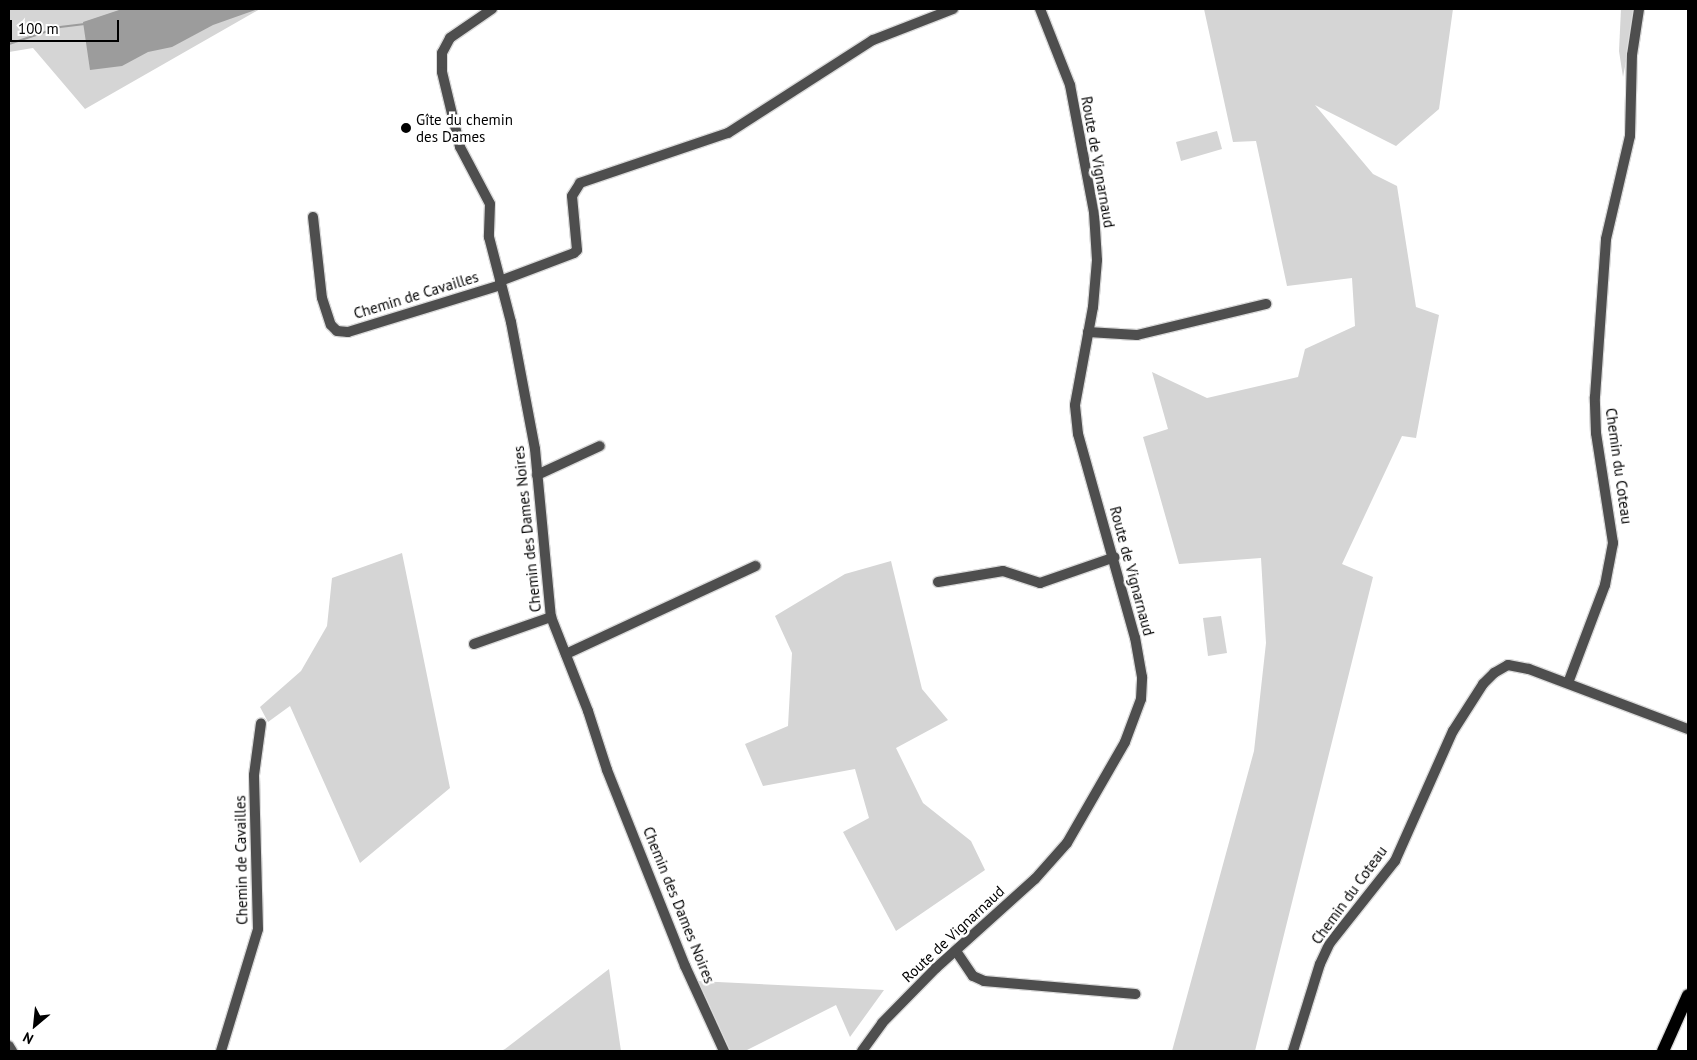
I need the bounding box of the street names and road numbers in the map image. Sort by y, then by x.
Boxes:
street label: Route de Vignarnaud [1078,95,1118,229]
street label: Chemin de Cavailles [351,267,481,323]
street label: Chemin du Coteau [1602,407,1636,525]
street label: Chemin des Dames Noires [509,445,545,613]
street label: Route de Vignarnaud [1106,504,1158,638]
street label: Chemin de Cavailles [231,795,251,925]
street label: Chemin des Dames Noires [639,824,719,986]
street label: Chemin du Coteau [1307,842,1391,948]
street label: Route de Vignarnaud [898,882,1008,986]

